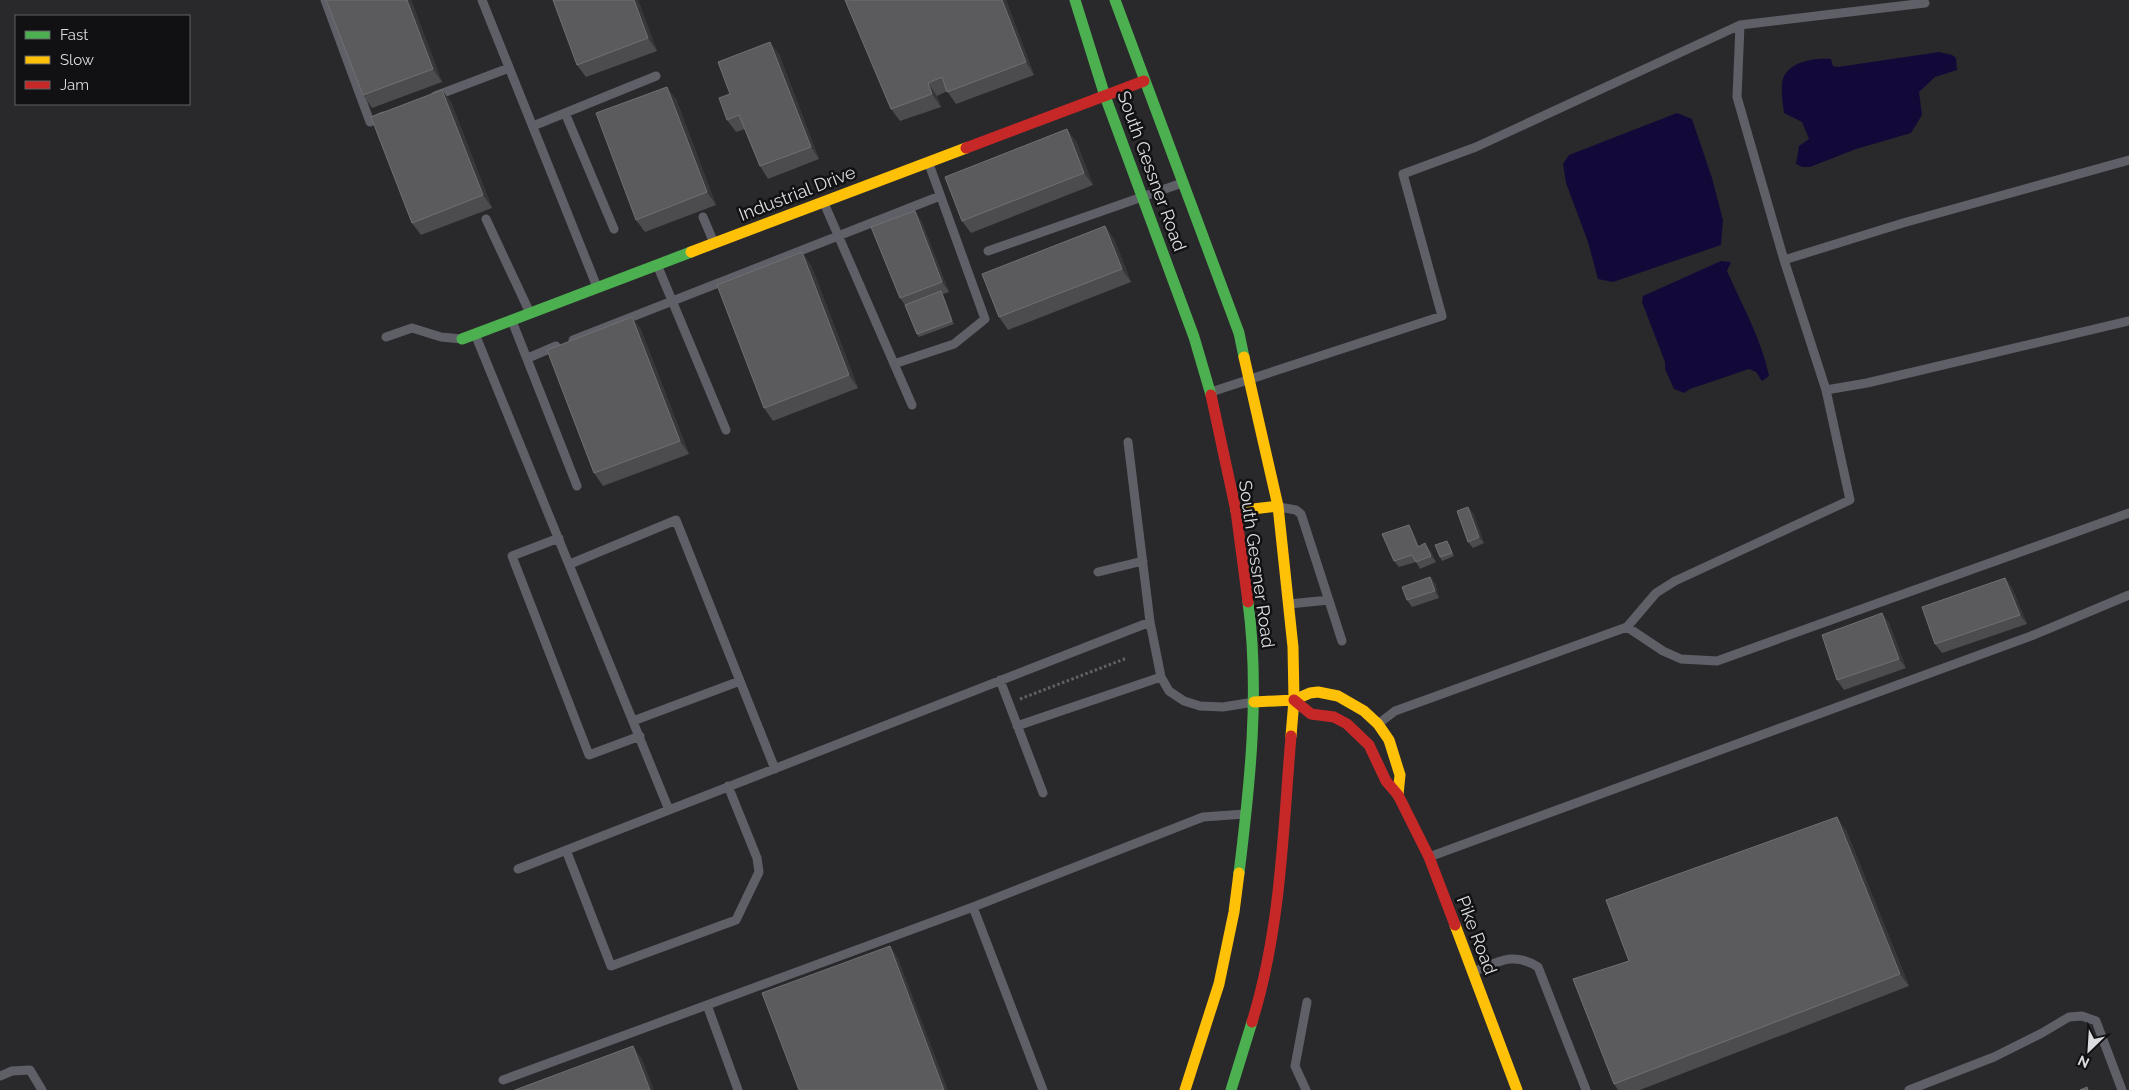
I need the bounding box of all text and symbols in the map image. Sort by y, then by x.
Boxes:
legend [15,15,190,105]
text: Fast [60,26,88,44]
text: Slow [60,51,94,69]
text: Jam [60,76,89,94]
street label: South Gessner Road [1113,88,1191,254]
street label: Industrial Drive [736,161,859,225]
street label: South Gessner Road [1235,479,1279,649]
street label: Pike Road [1452,893,1502,977]
north arrow [2064,1025,2114,1075]
text: N [2075,1052,2092,1071]

